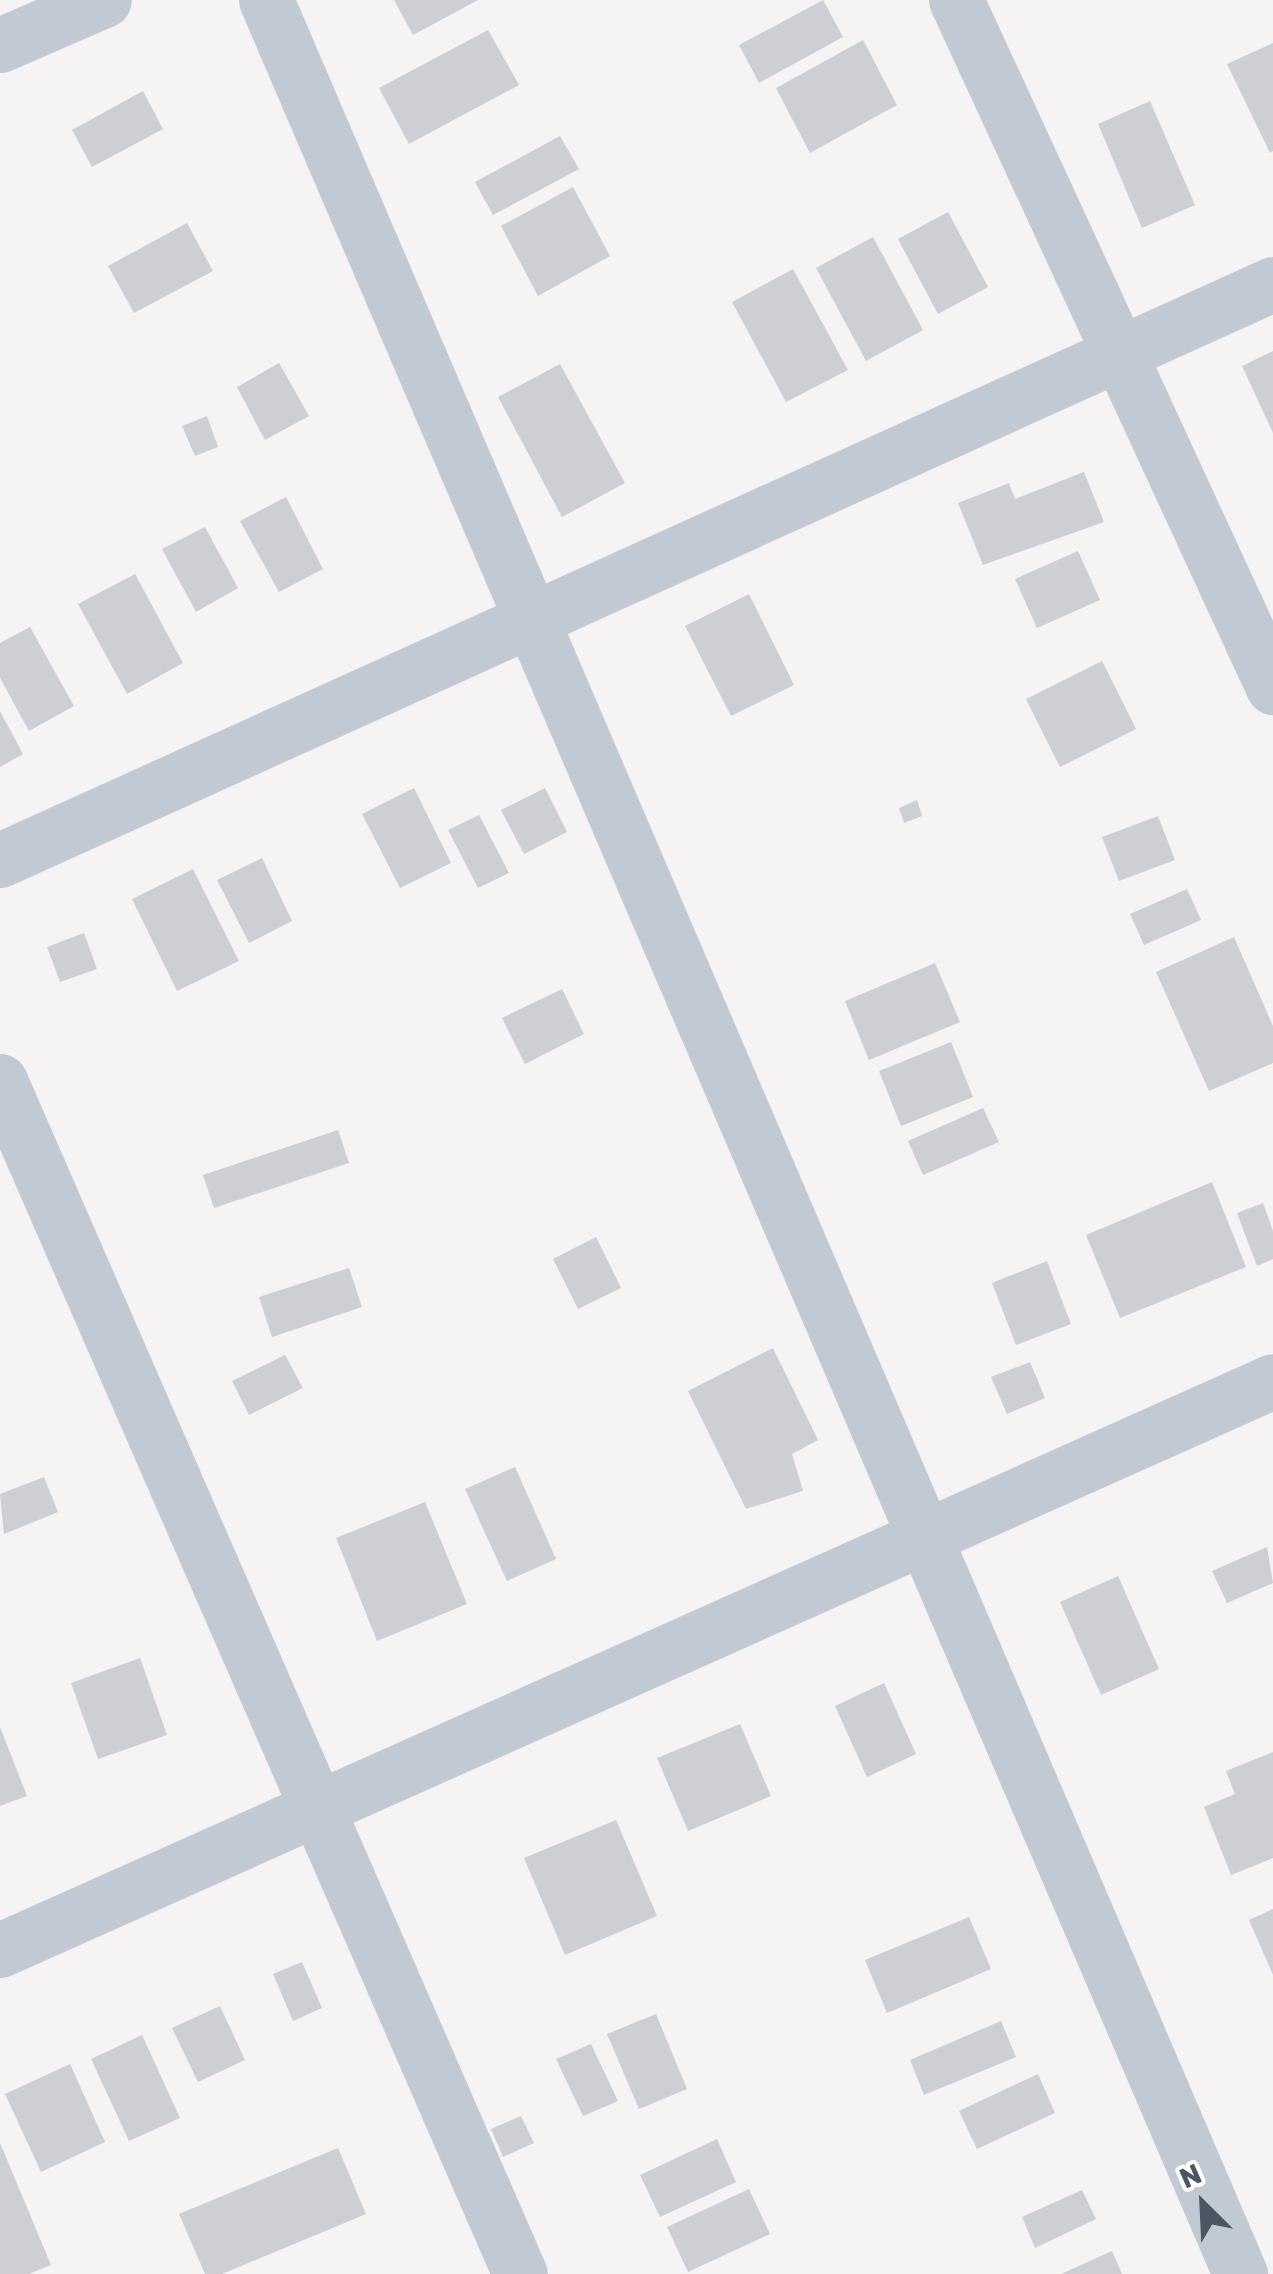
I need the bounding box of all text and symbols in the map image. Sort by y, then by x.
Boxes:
north arrow [1153,2154,1253,2254]
text: N [1175,2157,1206,2195]

